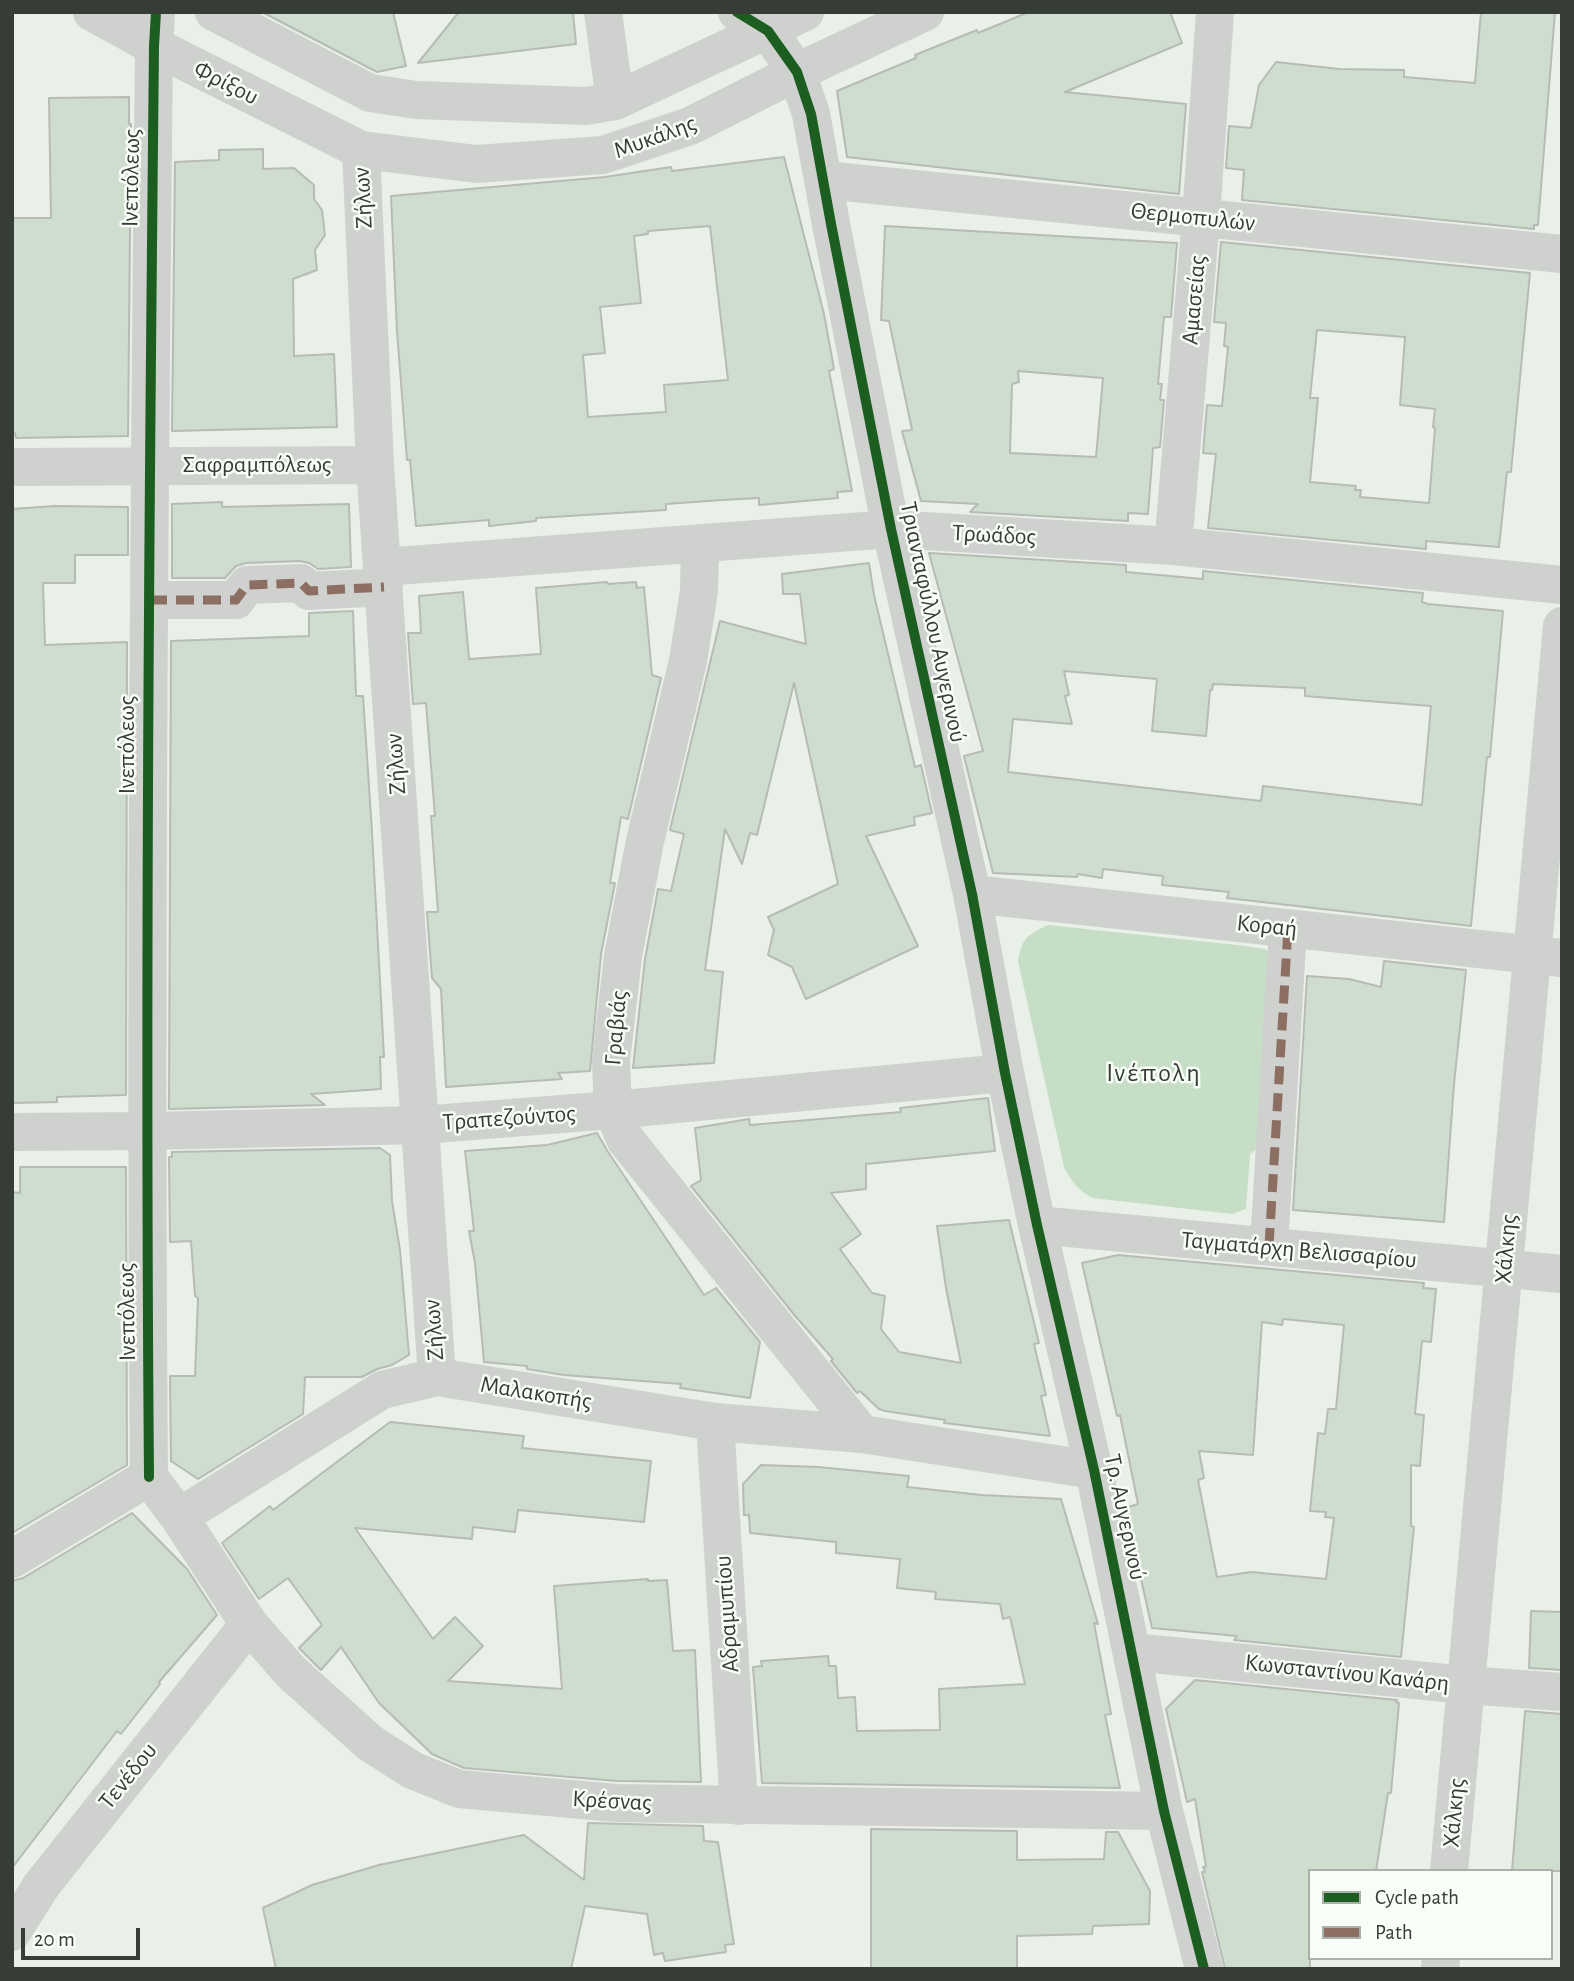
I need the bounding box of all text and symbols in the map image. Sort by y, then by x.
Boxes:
street label: Φρίξου [189,55,263,111]
street label: Μυκάλης [610,109,700,165]
street label: Ινεπόλεως [116,129,146,227]
street label: Ζήλων [347,167,379,229]
street label: Θερμοπυλών [1129,196,1257,238]
street label: Αμασείας [1176,254,1212,346]
street label: Σαφραμπόλεως [183,451,331,479]
street label: Τριανταφύλλου Αυγερινού [893,499,973,745]
street label: Τρωάδος [951,518,1037,552]
street label: Ινεπόλεως [113,696,141,794]
street label: Ζήλων [379,732,413,796]
street label: Κοραή [1235,909,1299,943]
street label: Γραβιάς [598,989,634,1067]
district label: Ινέπολη [1107,1057,1201,1089]
street label: Τραπεζούντος [442,1099,576,1137]
street label: Χάλκης [1489,1213,1523,1285]
street label: Ταγματάρχη Βελισσαρίου [1180,1225,1418,1275]
street label: Ινεπόλεως [112,1263,142,1361]
street label: Ζήλων [417,1298,451,1362]
street label: Μαλακοπής [478,1370,594,1416]
street label: Τρ. Αυγερινού [1098,1451,1152,1583]
street label: Αδραμυπίου [709,1554,745,1674]
street label: Κωνσταντίνου Κανάρη [1243,1648,1451,1698]
street label: Τενέδου [92,1737,164,1815]
street label: Χάλκης [1437,1777,1471,1849]
street label: Κρέσνας [572,1785,652,1817]
legend [1308,1869,1553,1960]
text: Cycle path [1375,1887,1459,1908]
scale bar [24,1914,144,1958]
text: Path [1375,1922,1413,1943]
text: 20 m [34,1929,75,1950]

